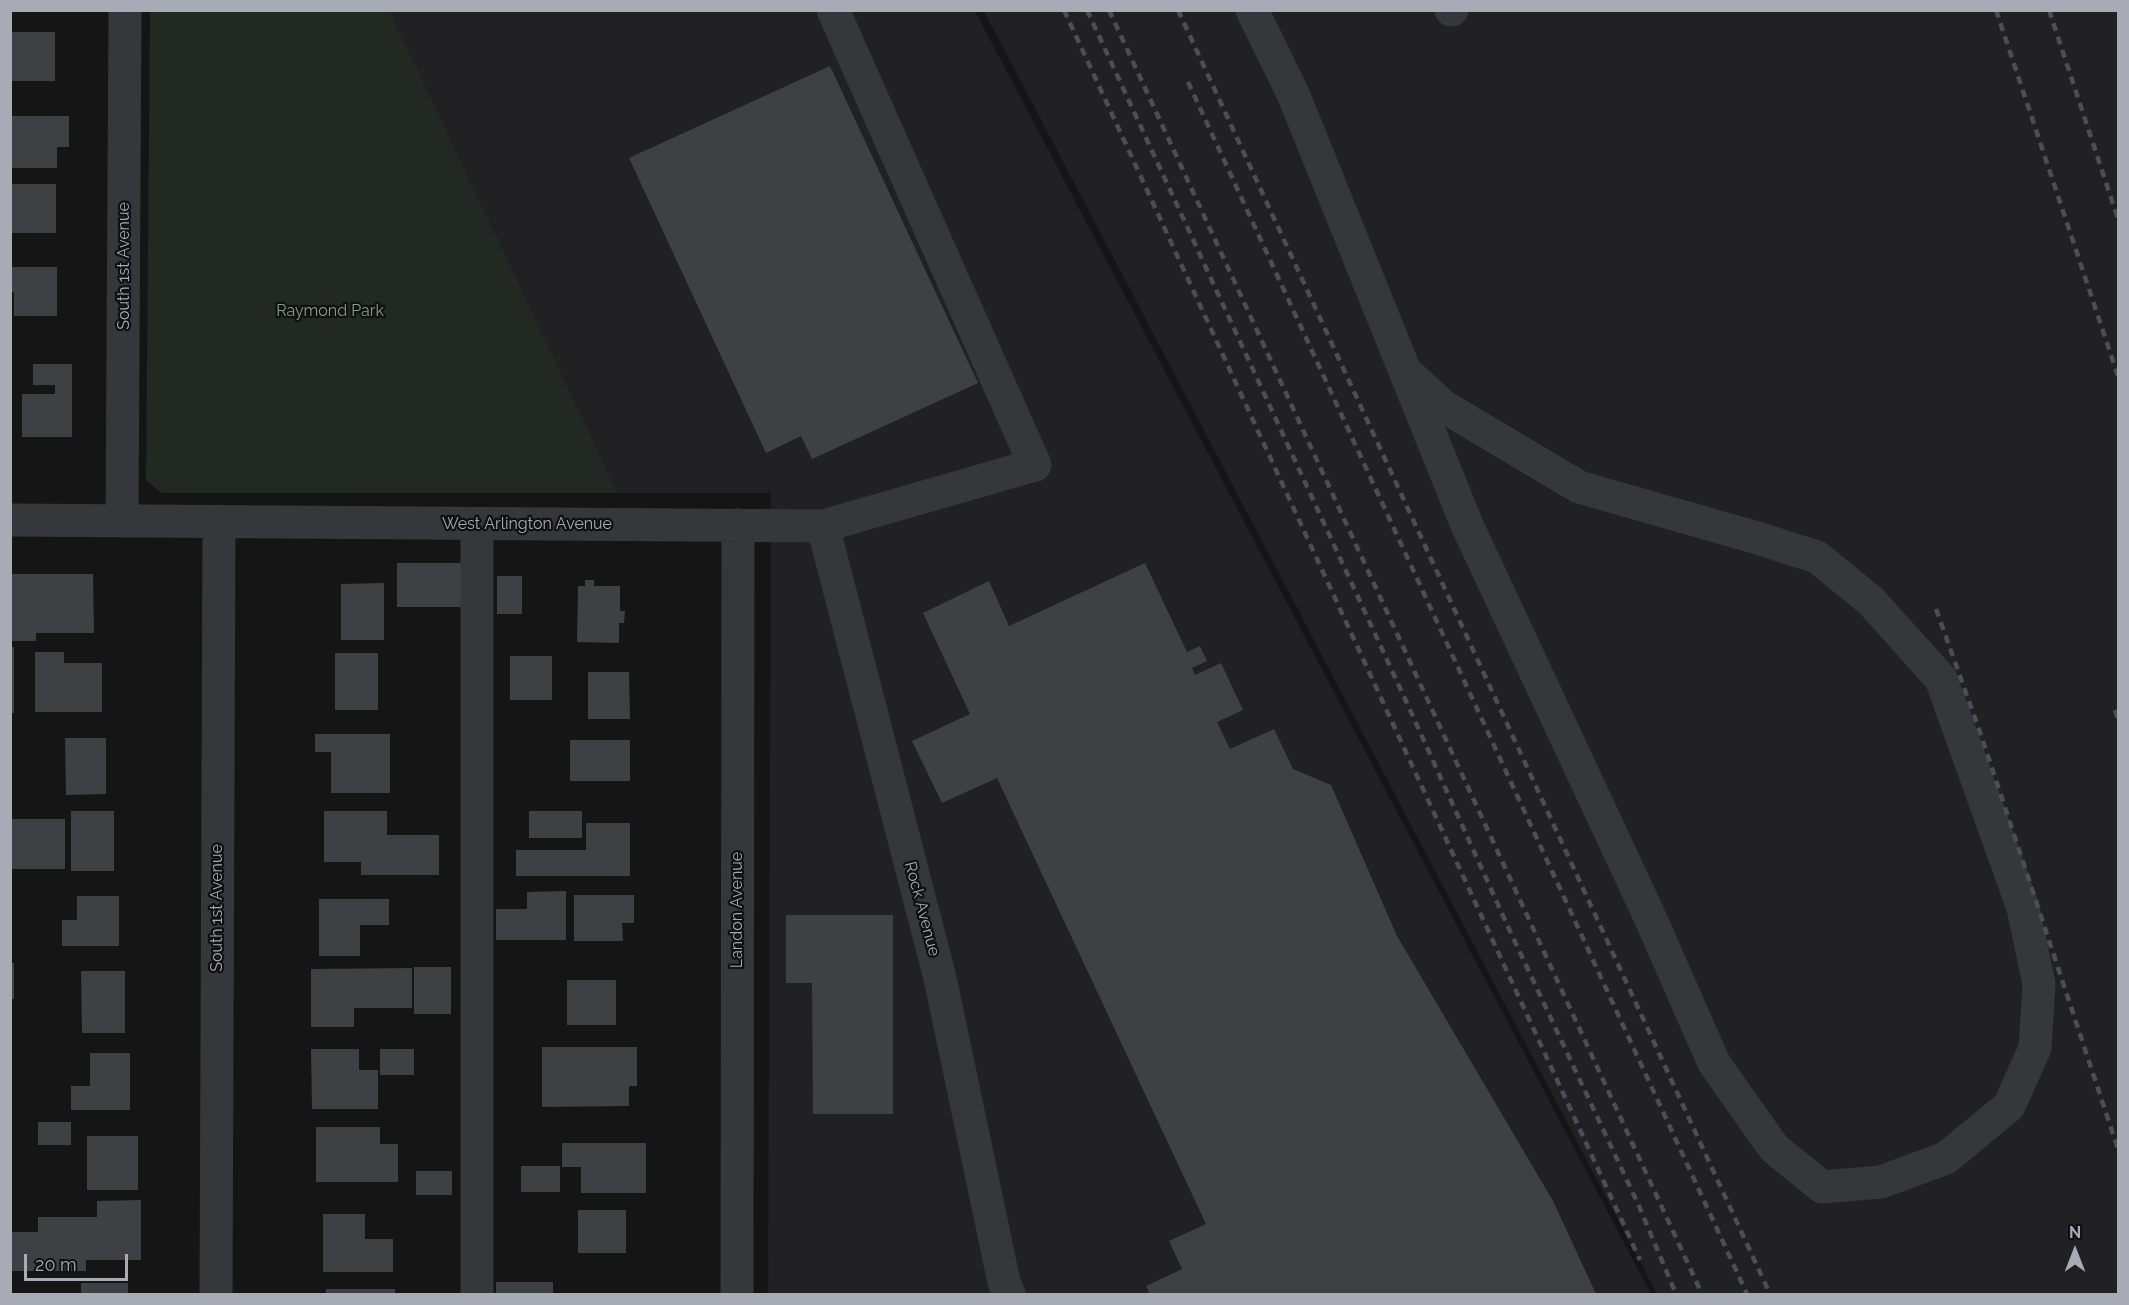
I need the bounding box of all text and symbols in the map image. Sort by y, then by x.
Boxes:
street label: South 1st Avenue [114,202,134,330]
park label: Raymond Park [276,301,384,321]
street label: West Arlington Avenue [442,514,612,534]
street label: South 1st Avenue [207,844,227,972]
street label: Landon Avenue [727,852,747,968]
street label: Rock Avenue [900,860,944,958]
north arrow [2045,1221,2105,1281]
text: N [2069,1223,2081,1242]
scale bar [27,1242,130,1280]
text: 20 m [35,1254,77,1275]

